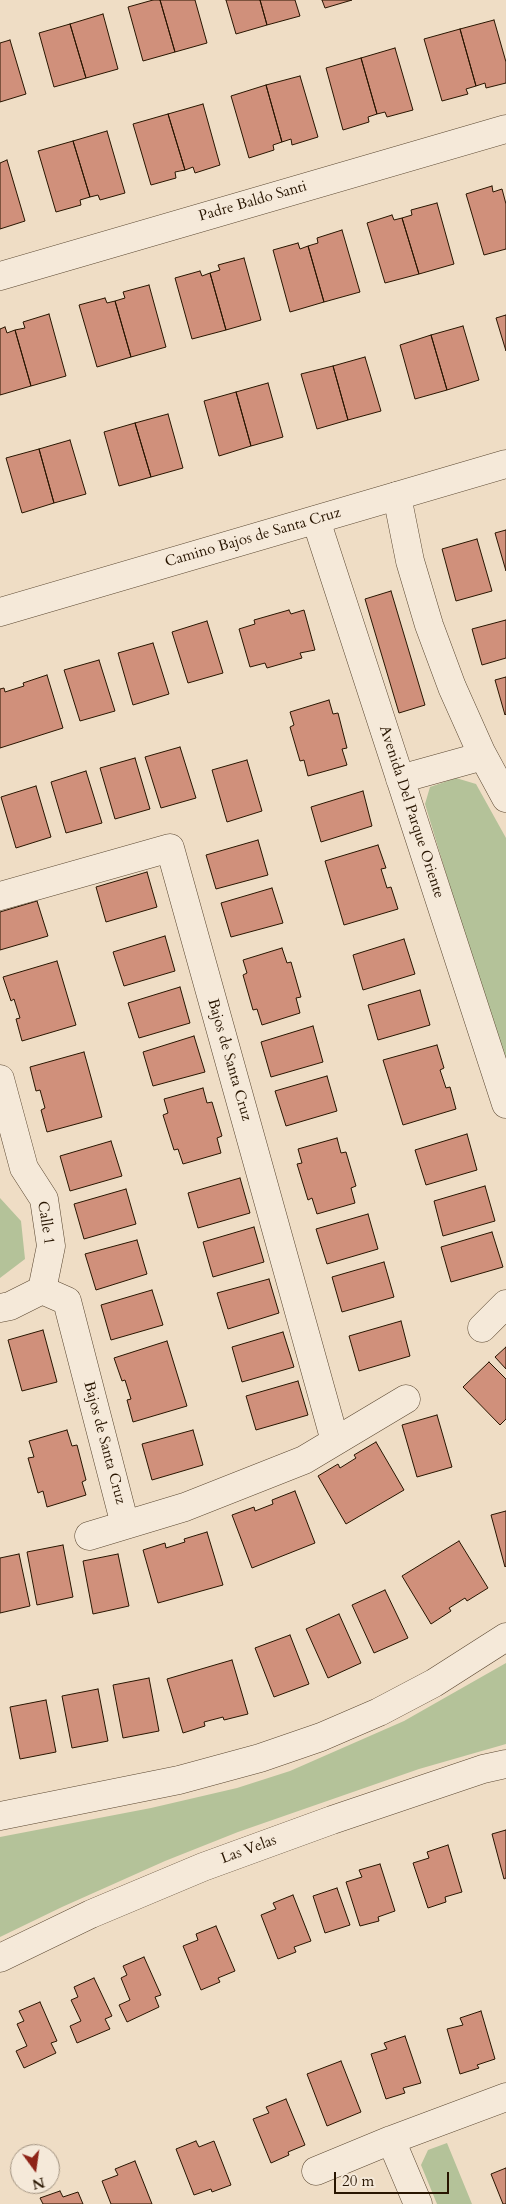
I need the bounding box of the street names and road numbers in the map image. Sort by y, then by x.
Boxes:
street label: Padre Baldo Santi [197,178,309,226]
street label: Camino Bajos de Santa Cruz [163,504,343,572]
street label: Avenida Del Parque Oriente [375,723,447,901]
street label: Bajos de Santa Cruz [203,997,255,1123]
street label: Calle 1 [33,1200,57,1246]
street label: Bajos de Santa Cruz [79,1380,129,1506]
street label: Las Velas [219,1832,279,1868]

